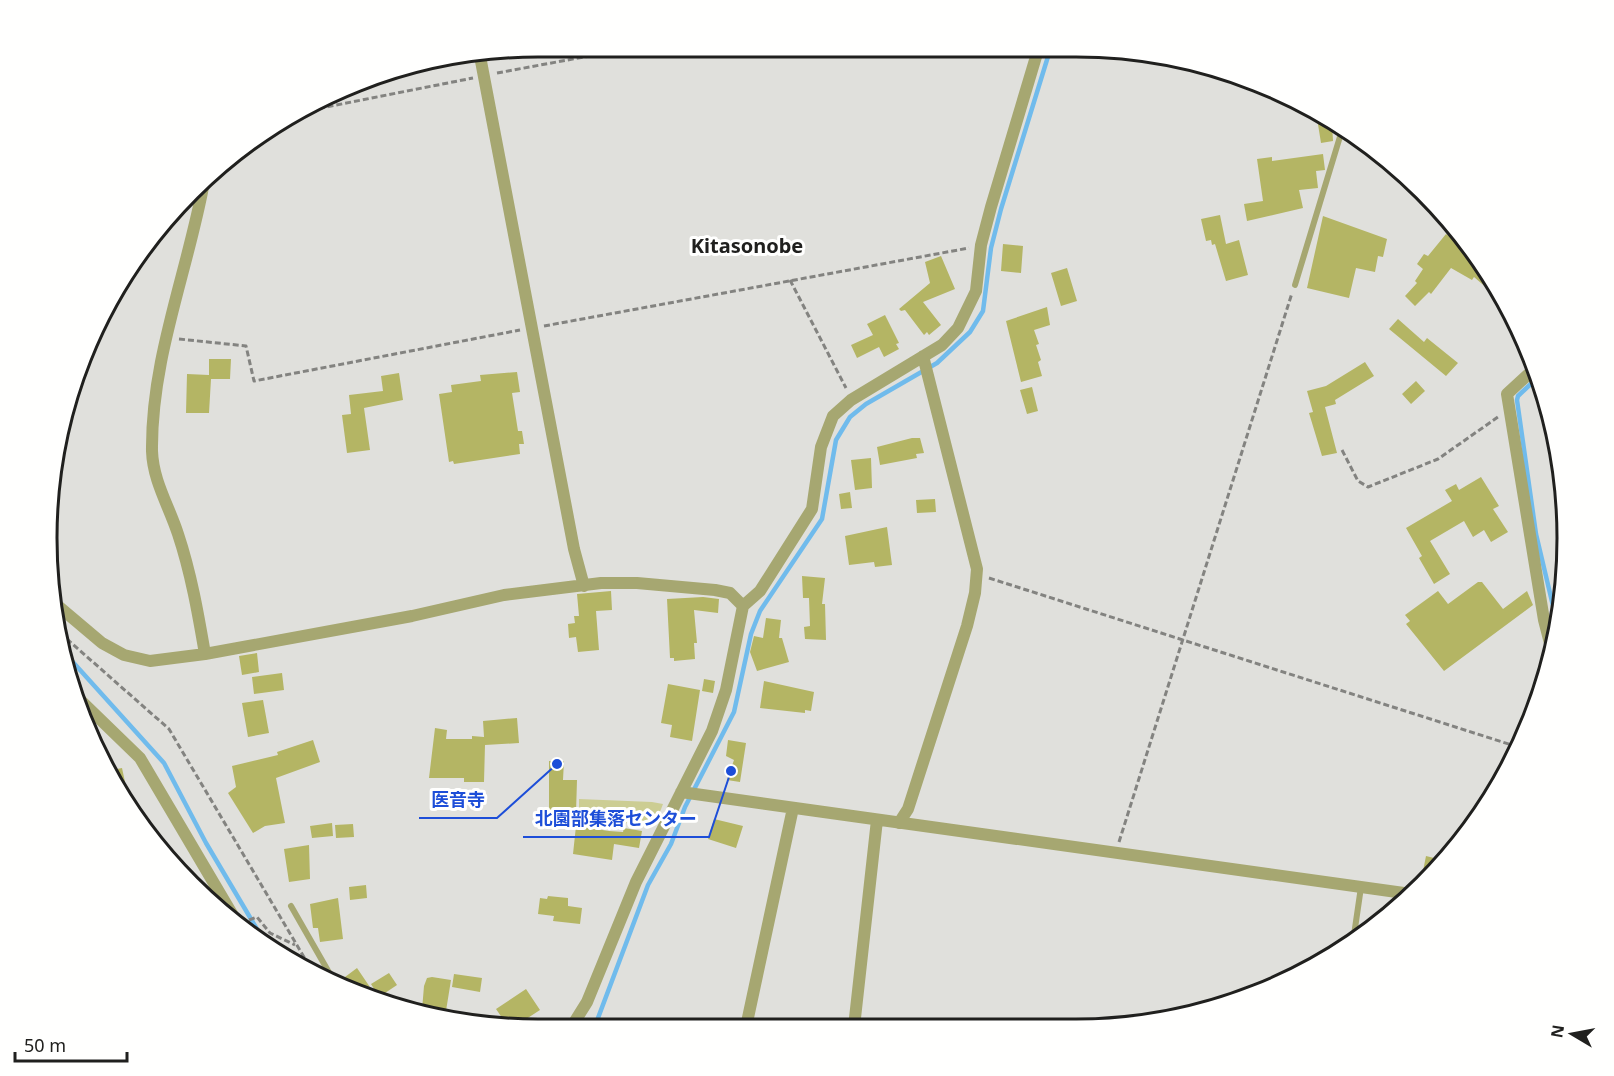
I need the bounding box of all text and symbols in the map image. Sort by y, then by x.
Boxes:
district label: Kitasonobe [691,232,803,259]
callout: 医音寺 [419,782,497,818]
text: 医音寺 [431,787,485,811]
callout: 北園部集落センター [523,801,709,837]
text: 北園部集落センター [535,806,697,830]
north arrow [1542,1004,1602,1064]
text: N [1545,1023,1569,1040]
scale bar [15,1025,128,1063]
text: 50 m [24,1033,66,1057]

